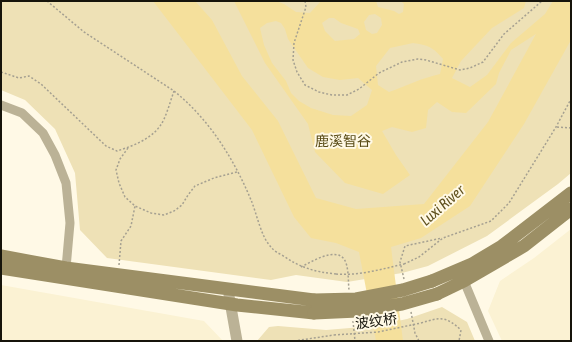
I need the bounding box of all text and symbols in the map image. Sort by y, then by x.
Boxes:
park label: 鹿溪智谷 [315,133,371,149]
water label: Luxi River [416,181,468,229]
street label: 波纹桥 [354,310,398,332]

